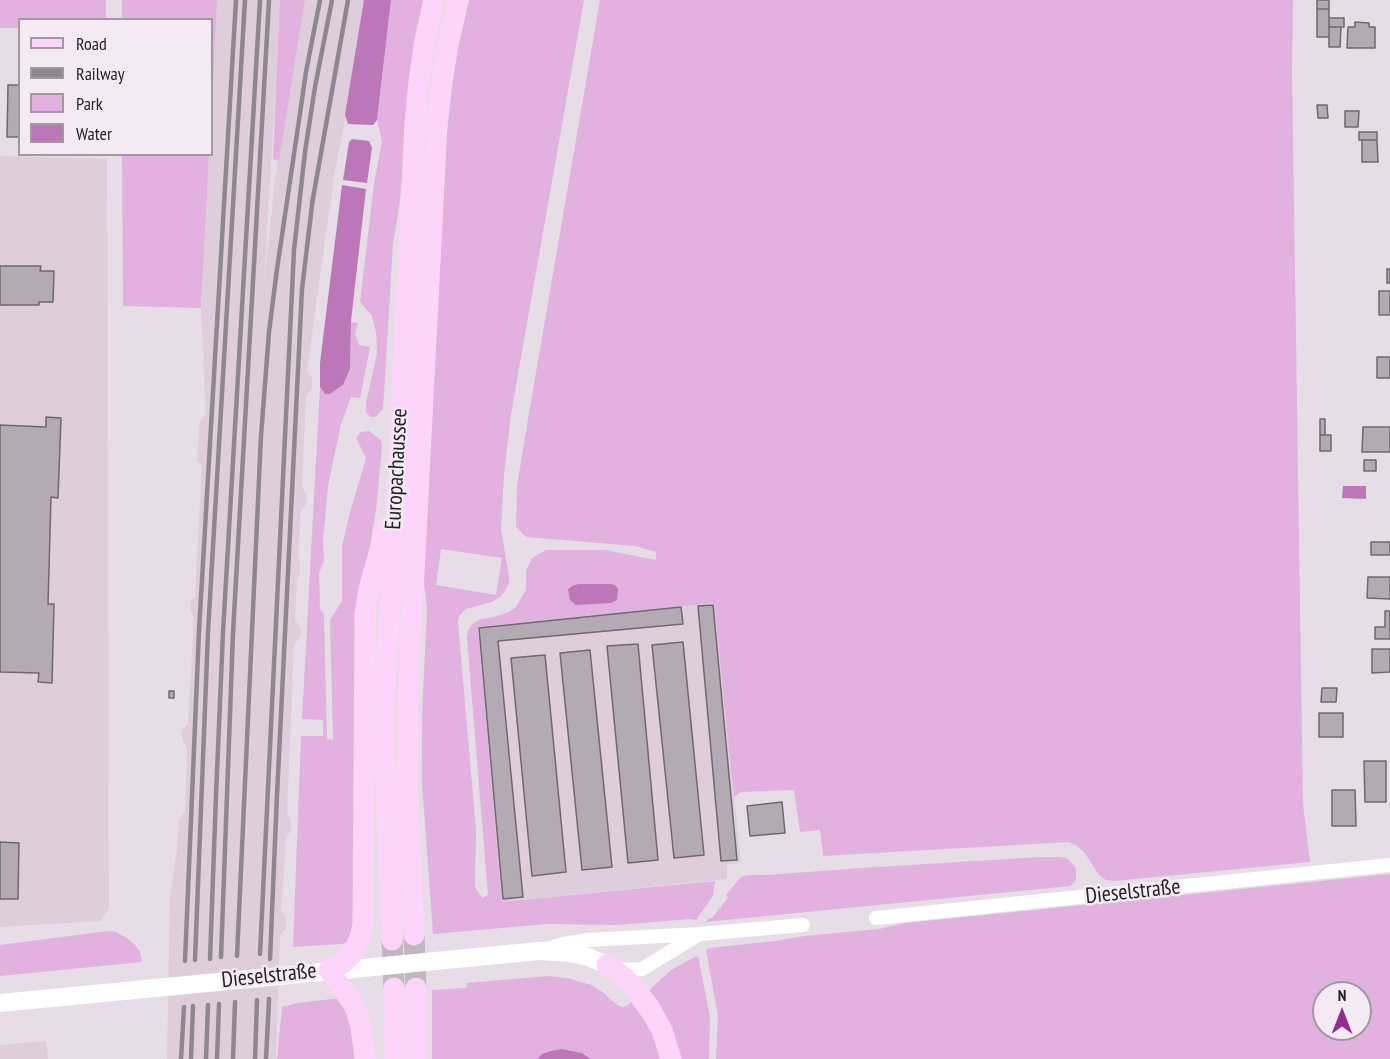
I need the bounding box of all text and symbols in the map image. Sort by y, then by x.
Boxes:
legend [18,18,213,156]
text: Road [76,32,107,55]
text: Railway [76,62,125,85]
text: Park [76,92,103,115]
text: Water [76,122,112,145]
street label: Europachaussee [381,408,413,530]
street label: Dieselstraße [1084,874,1182,910]
street label: Dieselstraße [220,958,318,994]
north arrow [1312,981,1372,1041]
text: N [1338,985,1346,1005]

